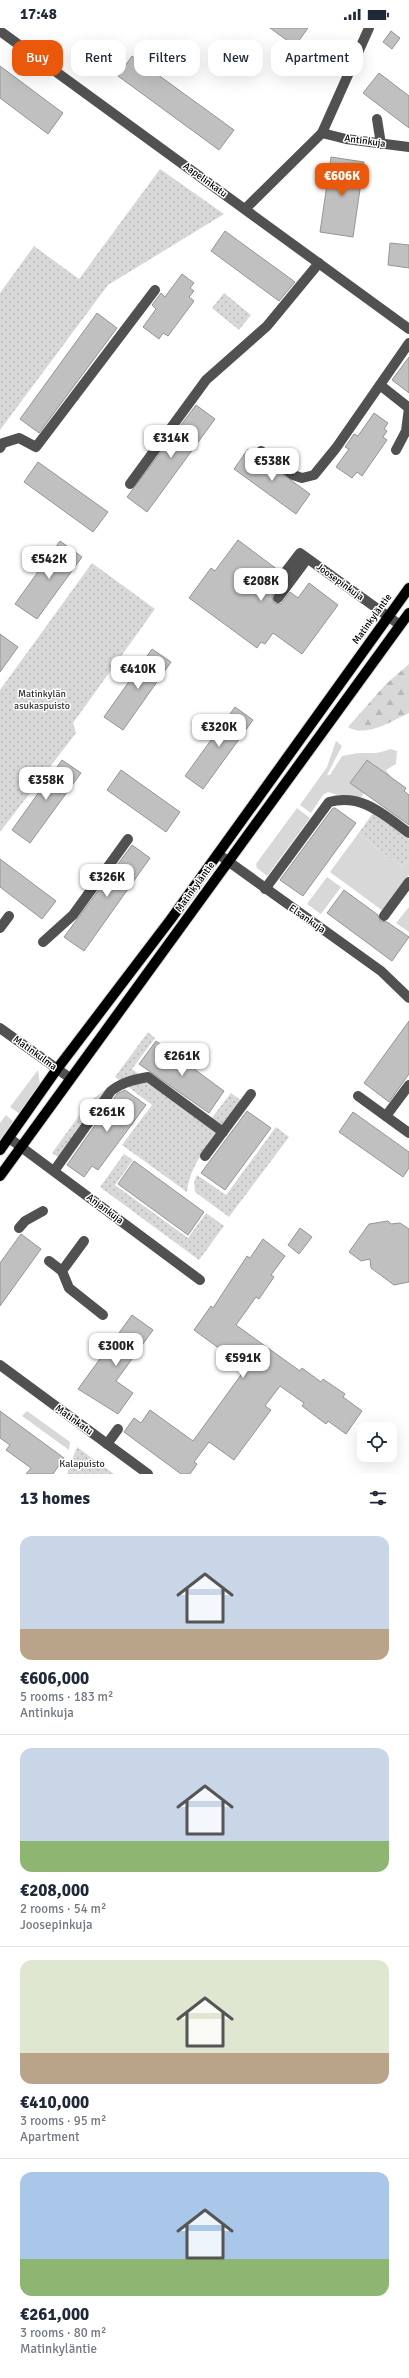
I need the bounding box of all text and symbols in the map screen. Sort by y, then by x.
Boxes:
text: 17:48 [20,5,57,23]
chip: Buy [12,40,63,76]
chip: Rent [71,40,126,76]
chip: Filters [134,40,200,76]
chip: New [208,40,263,76]
chip: Apartment [271,40,363,76]
street label: Antinkuja [344,132,386,150]
street label: Aapelinkatu [181,160,229,200]
pin: €606K [314,163,370,197]
text: €606K [324,168,360,184]
pin: €314K [143,425,199,459]
text: €314K [153,430,189,446]
pin: €538K [244,448,300,482]
text: €538K [254,453,290,469]
pin: €542K [21,546,77,580]
text: €542K [31,551,67,567]
street label: Joosepinkuja [314,561,366,603]
pin: €208K [233,568,289,602]
text: €208K [243,573,279,589]
street label: Matinkyläntie [350,592,394,646]
pin: €410K [110,656,166,690]
text: €410K [120,661,156,677]
park label: Matinkylän asukaspuisto [14,688,70,712]
pin: €320K [191,714,247,748]
text: €320K [201,719,237,735]
pin: €358K [18,767,74,801]
text: €358K [28,772,64,788]
street label: Matinkyläntie [173,860,217,914]
pin: €326K [79,864,135,898]
text: €326K [89,869,125,885]
street label: Elsankuja [287,902,327,936]
street label: Matinkulma [11,1033,59,1073]
pin: €261K [154,1043,210,1077]
text: €261K [164,1048,200,1064]
pin: €261K [79,1099,135,1133]
text: €261K [89,1104,125,1120]
street label: Anjankuja [84,1191,126,1227]
pin: €300K [88,1333,144,1367]
text: €300K [98,1338,134,1354]
pin: €591K [215,1345,271,1379]
text: €591K [225,1350,261,1366]
street label: Matinkatu [53,1402,95,1438]
map controls [357,1422,397,1462]
button: locate [357,1422,397,1462]
park label: Kalapuisto [59,1458,105,1470]
icon: filters [367,1487,389,1509]
text: 13 homes [20,1488,90,1509]
icon: home [169,1562,241,1634]
text: €606,000 [20,1668,89,1689]
text: 5 rooms · 183 m² [20,1689,113,1705]
text: Antinkuja [20,1705,74,1721]
icon: home [169,1774,241,1846]
text: €208,000 [20,1880,89,1901]
text: 2 rooms · 54 m² [20,1901,106,1917]
text: Joosepinkuja [20,1917,93,1933]
icon: home [169,1986,241,2058]
text: €410,000 [20,2092,89,2113]
text: 3 rooms · 95 m² [20,2113,106,2129]
text: Apartment [20,2129,80,2145]
icon: home [169,2198,241,2270]
text: €261,000 [20,2304,89,2325]
text: 3 rooms · 80 m² [20,2325,106,2341]
text: Matinkyläntie [20,2341,97,2357]

